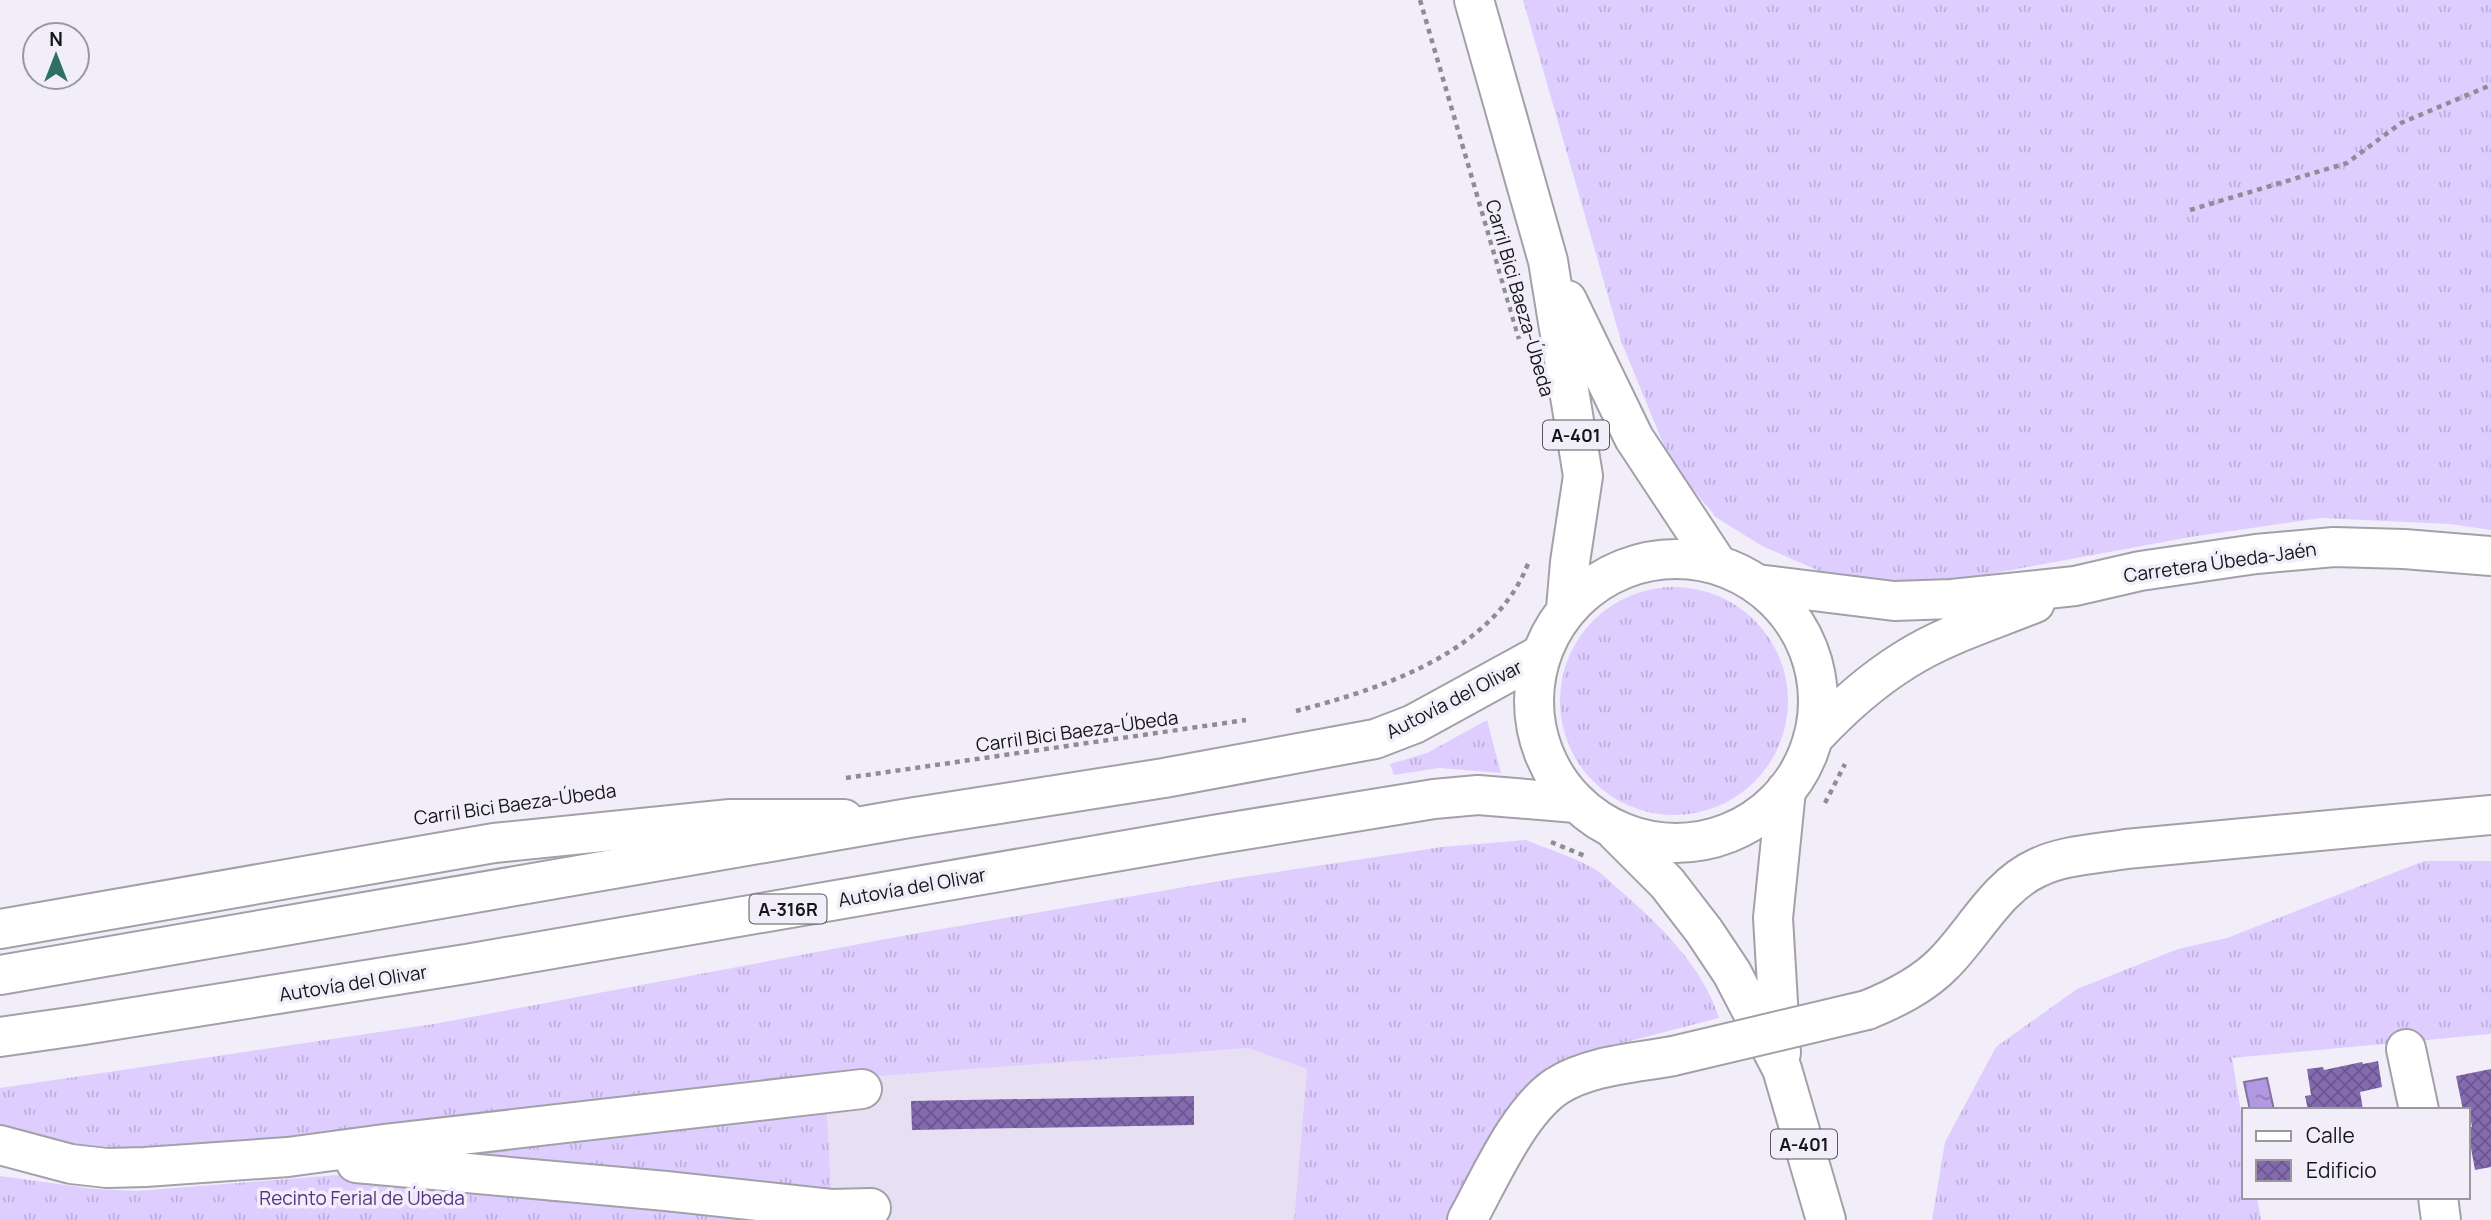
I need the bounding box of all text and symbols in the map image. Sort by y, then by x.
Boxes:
north arrow [21,21,91,91]
text: N [49,26,63,52]
street label: Carril Bici Baeza-Úbeda [1479,196,1561,400]
road number: A-401 [1543,421,1609,450]
street label: Carretera Úbeda-Jaén [2122,536,2318,588]
street label: Autovía del Olivar [1381,653,1527,745]
street label: Carril Bici Baeza-Úbeda [974,704,1180,758]
street label: Carril Bici Baeza-Úbeda [412,777,618,831]
street label: Autovía del Olivar [836,861,988,913]
road number: A-316R [750,894,826,924]
street label: Autovía del Olivar [277,958,429,1008]
legend [2242,1108,2470,1199]
text: Calle [2306,1121,2355,1149]
road number: A-401 [1771,1129,1837,1158]
text: Edificio [2306,1156,2377,1184]
park label: Recinto Ferial de Úbeda [259,1185,465,1211]

